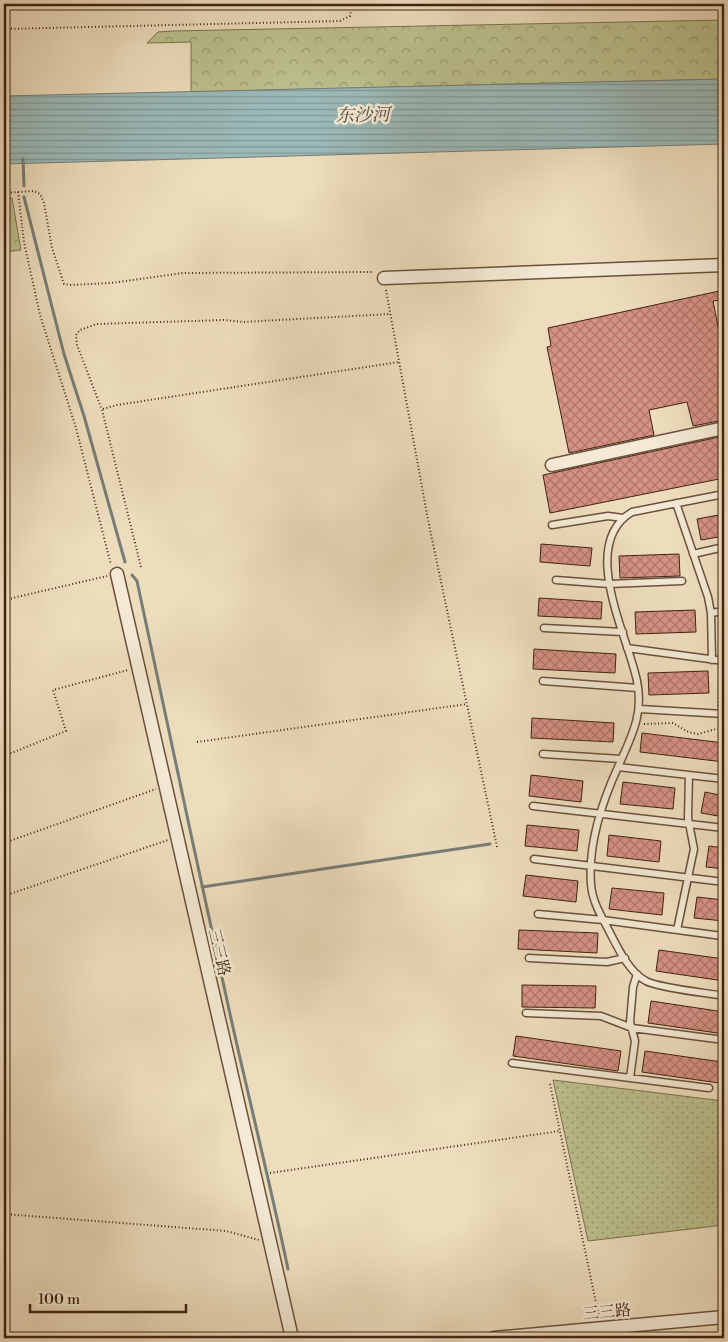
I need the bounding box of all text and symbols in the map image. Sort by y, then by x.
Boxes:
water label: 东沙河 [336,103,393,127]
street label: 三三路 [204,927,234,978]
scale bar [30,1282,186,1314]
text: 100 m [38,1290,80,1309]
street label: 三三路 [582,1300,632,1324]

